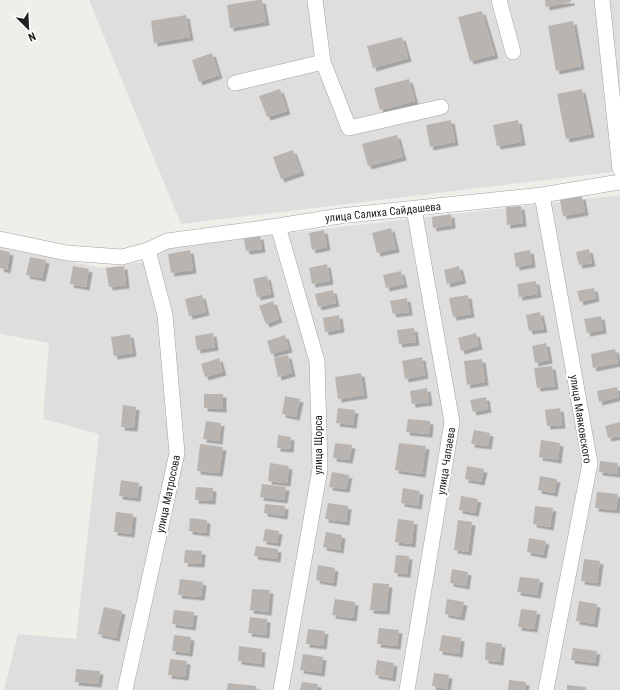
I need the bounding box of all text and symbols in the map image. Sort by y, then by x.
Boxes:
north arrow [8,8,48,48]
text: N [26,29,38,44]
street label: улица Салиха Сайдашева [324,200,442,225]
street label: улица Маяковского [567,374,594,465]
street label: улица Щорса [312,415,325,475]
street label: улица Чапаева [435,427,458,496]
street label: улица Матросова [154,454,183,534]

